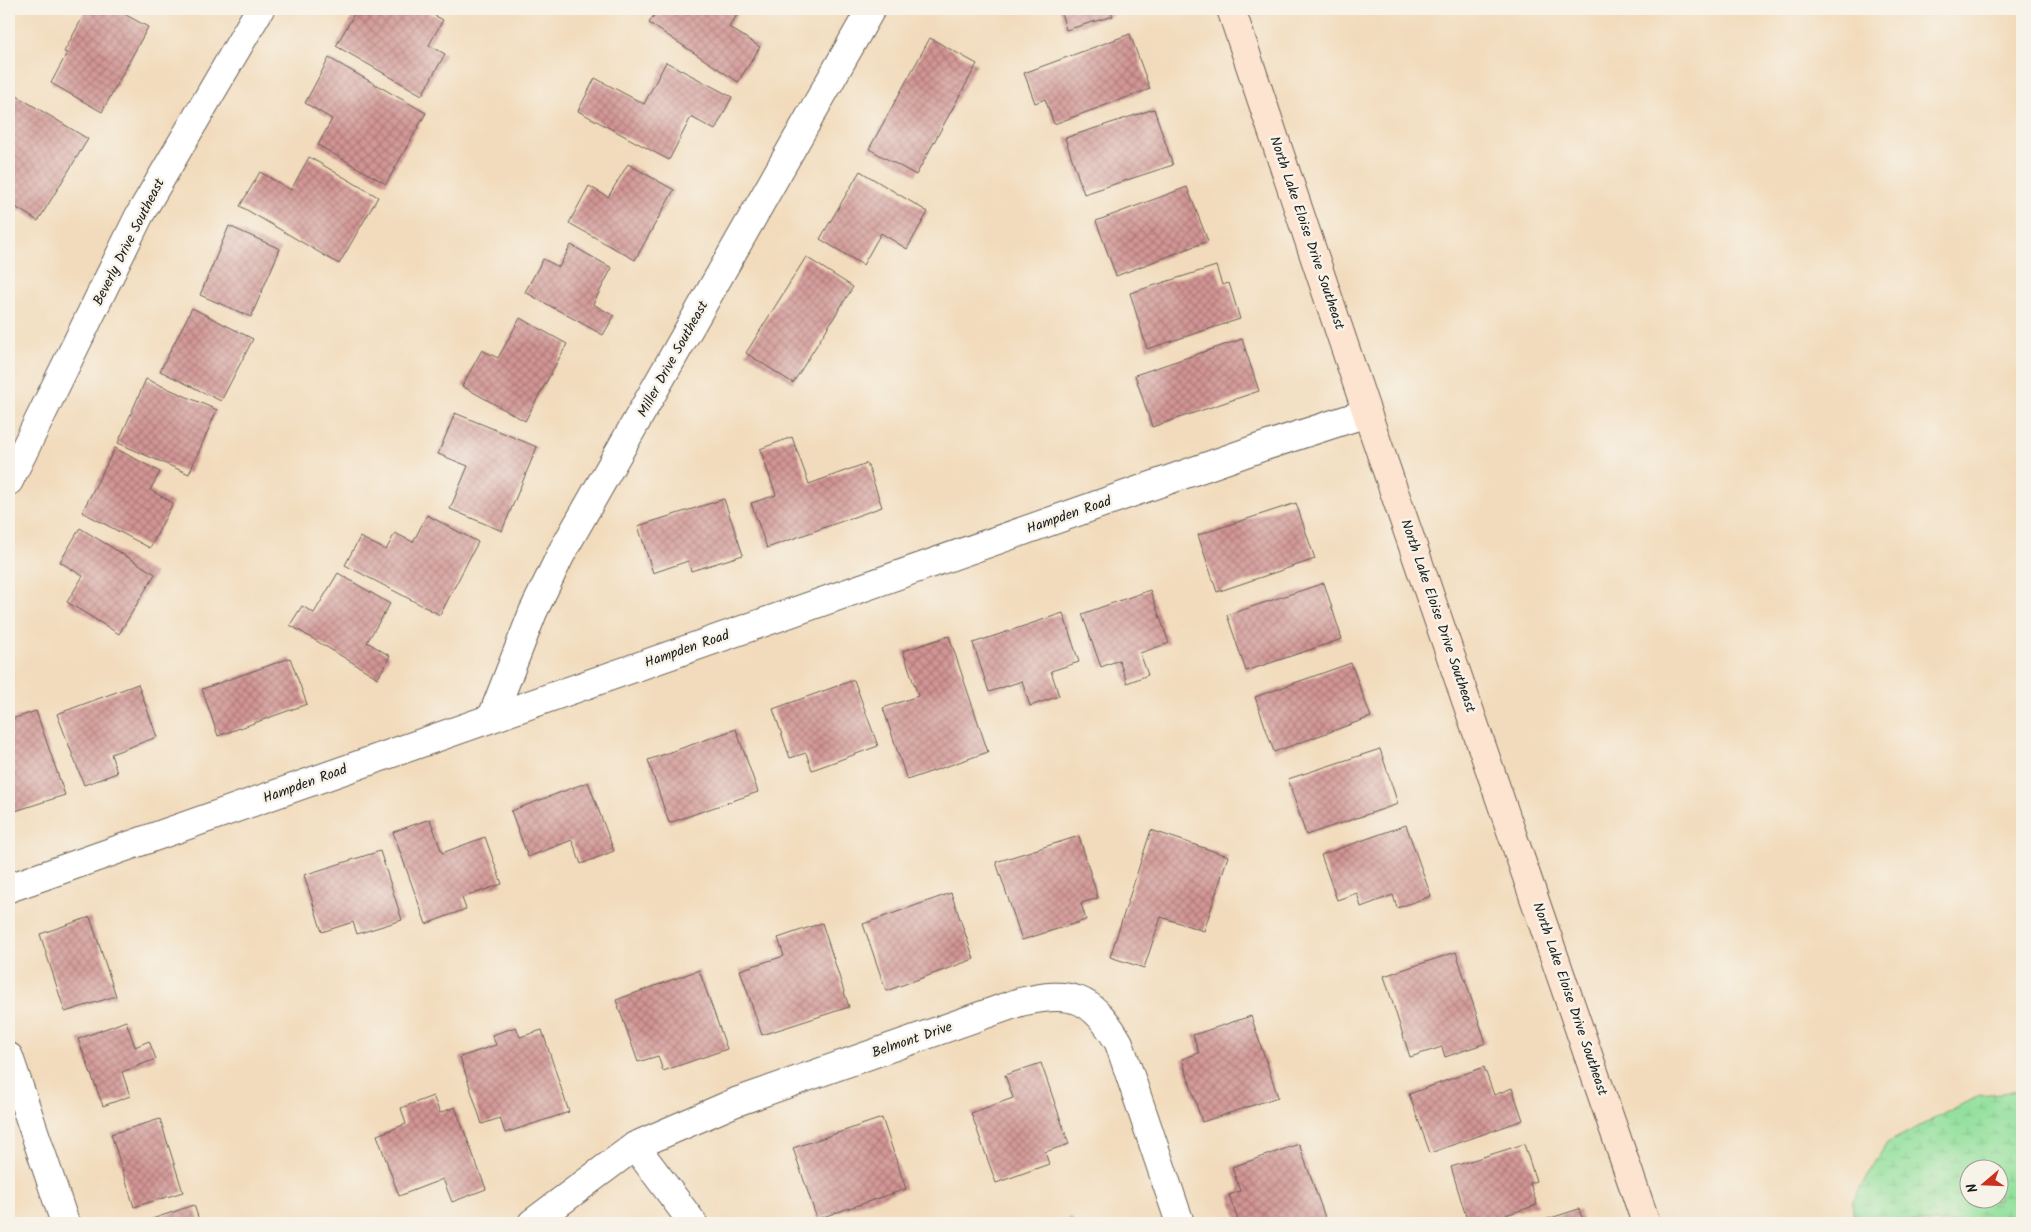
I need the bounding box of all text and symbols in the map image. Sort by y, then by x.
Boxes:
street label: North Lake Eloise Drive Southeast [1263,133,1351,333]
street label: Beverly Drive Southeast [87,174,171,309]
street label: Miller Drive Southeast [632,296,714,421]
street label: Hampden Road [1024,490,1115,540]
street label: North Lake Eloise Drive Southeast [1394,516,1482,716]
street label: Hampden Road [642,624,733,674]
street label: Hampden Road [260,758,351,809]
street label: North Lake Eloise Drive Southeast [1526,899,1614,1099]
street label: Belmont Drive [869,1016,956,1064]
north arrow [1958,1160,2008,1210]
text: N [1961,1180,1984,1196]

